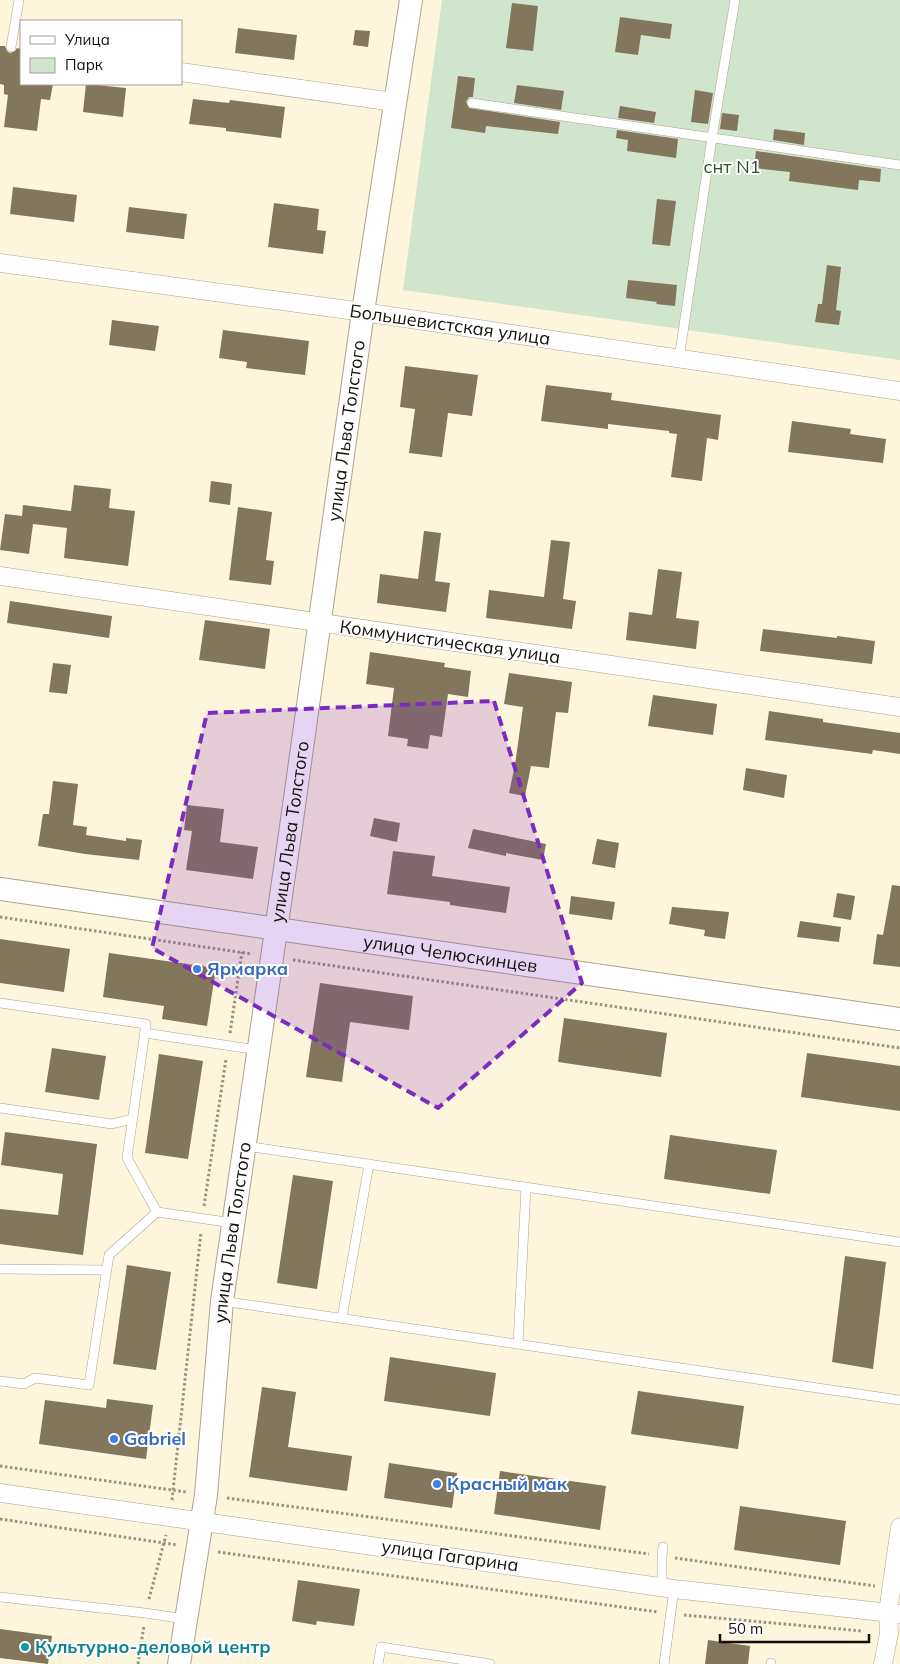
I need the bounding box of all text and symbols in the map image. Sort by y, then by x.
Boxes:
legend [20,20,182,85]
text: Улица [64,30,110,49]
text: Парк [65,55,104,74]
park label: снт N1 [704,155,761,178]
street label: Большевистская улица [348,299,552,350]
street label: улица Льва Толстого [322,338,370,523]
street label: Коммунистическая улица [338,615,562,668]
street label: улица Льва Толстого [265,739,314,924]
street label: улица Челюскинцев [362,930,539,977]
place label: Ярмарка [207,957,288,980]
marker: Ярмарка [191,963,203,975]
street label: улица Льва Толстого [208,1140,256,1324]
place label: Gabriel [124,1427,186,1450]
marker: Gabriel [108,1433,120,1445]
place label: Красный мак [447,1472,568,1495]
marker: Красный мак [431,1478,443,1490]
street label: улица Гагарина [380,1535,520,1577]
scale bar [720,1612,869,1644]
text: 50 m [728,1619,763,1638]
place label: Культурно-деловой центр [35,1635,271,1658]
marker: Культурно-деловой центр [19,1641,31,1653]

